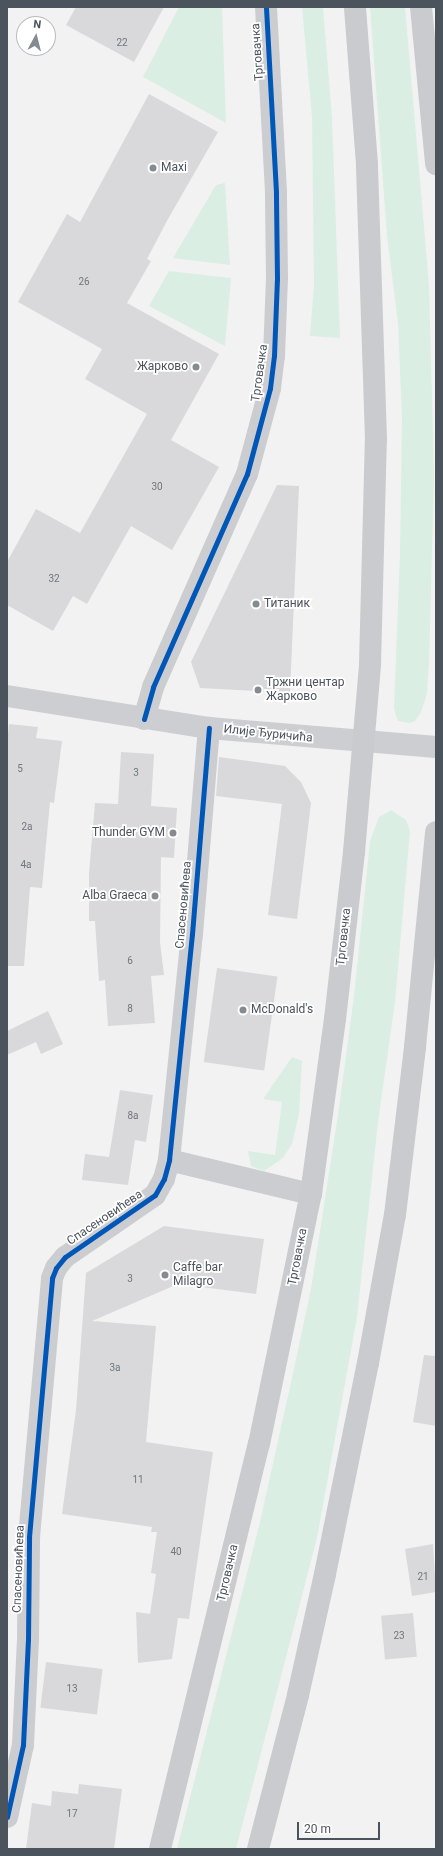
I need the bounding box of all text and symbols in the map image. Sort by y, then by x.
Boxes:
north arrow [16,16,56,56]
text: N [33,18,42,32]
street label: Трговачка [249,23,267,81]
house number: 22 [116,37,128,49]
place label: Maxi [161,161,187,175]
marker: Maxi [148,163,158,173]
house number: 26 [78,276,90,288]
street label: Трговачка [249,343,271,403]
place label: Жарково [137,360,188,374]
marker: Жарково [191,362,201,372]
house number: 30 [151,481,163,493]
house number: 32 [48,573,60,585]
place label: Титаник [264,597,310,611]
marker: Титаник [251,599,261,609]
place label: Тржни центар Жарково [266,676,345,704]
marker: Тржни центар Жарково [253,685,263,695]
street label: Илије Ђуричића [223,722,313,746]
house number: 5 [17,763,23,775]
house number: 3 [133,767,139,779]
house number: 2a [21,821,33,833]
place label: Thunder GYM [92,826,165,840]
marker: Thunder GYM [168,828,178,838]
house number: 4a [20,859,32,871]
street label: Спасеновићева [173,861,195,949]
place label: Alba Graeca [82,889,147,903]
marker: Alba Graeca [150,891,160,901]
street label: Трговачка [334,907,354,967]
house number: 6 [127,955,133,967]
house number: 8 [127,1003,133,1015]
place label: McDonald's [251,1003,313,1017]
marker: McDonald's [238,1005,248,1015]
house number: 8a [127,1110,139,1122]
street label: Спасеновићева [64,1187,146,1249]
street label: Трговачка [285,1227,311,1287]
place label: Caffe bar Milagro [173,1261,222,1289]
marker: Caffe bar Milagro [160,1270,170,1280]
house number: 3 [127,1273,133,1285]
house number: 3a [109,1362,121,1374]
house number: 11 [132,1474,144,1486]
street label: Спасеновићева [10,1525,28,1613]
street label: Трговачка [214,1543,242,1603]
house number: 40 [170,1546,182,1558]
house number: 21 [417,1571,429,1583]
house number: 23 [393,1630,405,1642]
house number: 13 [66,1683,78,1695]
house number: 17 [66,1808,78,1820]
scale bar [299,1814,382,1840]
text: 20 m [304,1822,331,1836]

